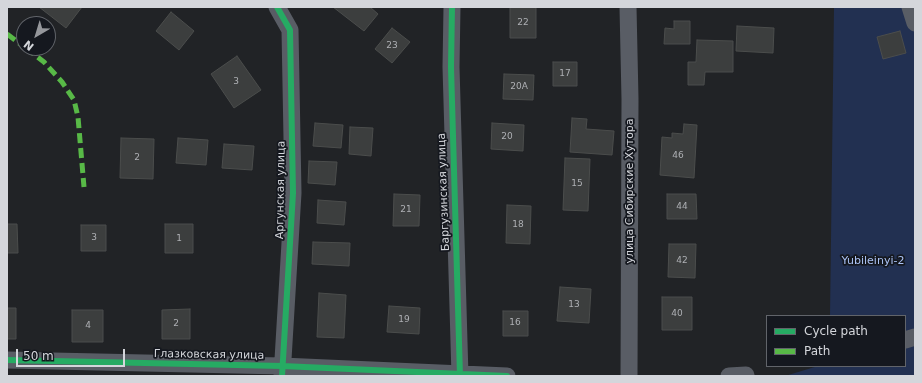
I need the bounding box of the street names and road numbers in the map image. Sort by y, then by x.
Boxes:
street label: улица Сибирские Хутора [623,118,637,264]
street label: Баргузинская улица [435,133,453,251]
street label: Аргунская улица [274,141,288,239]
street label: Глазковская улица [154,347,264,363]

